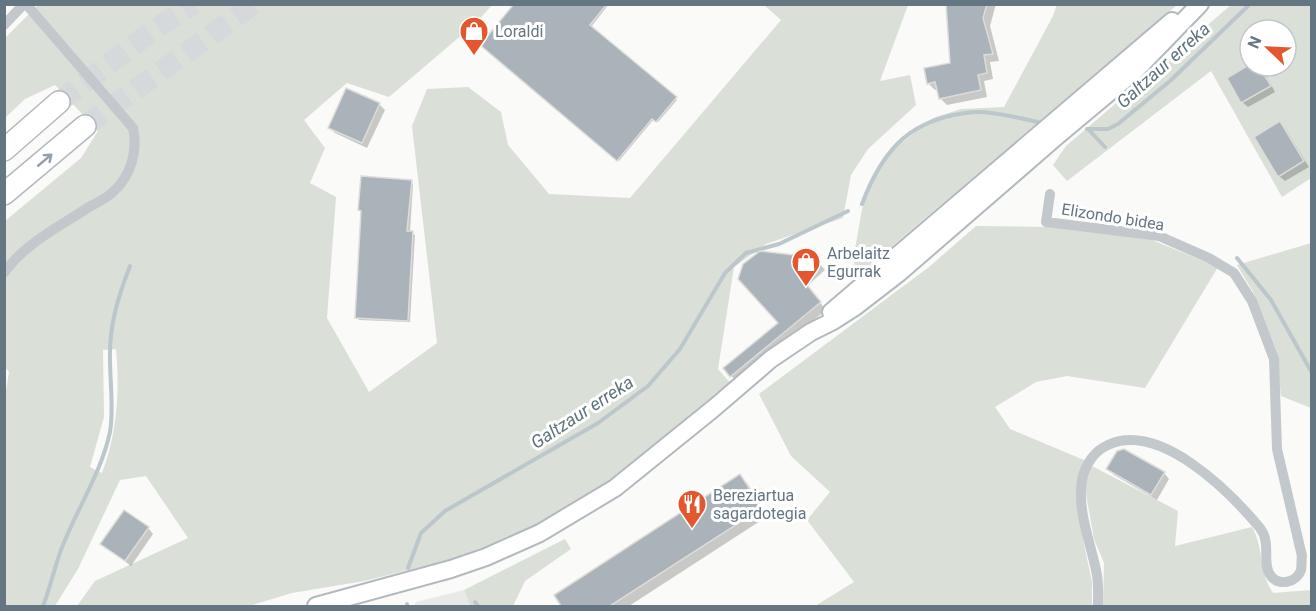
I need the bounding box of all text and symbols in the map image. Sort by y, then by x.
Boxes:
shop icon: Loraldi [458,15,490,57]
water label: Galtzaur erreka [1112,18,1214,112]
north arrow [1238,18,1298,78]
place label: Loraldi [495,22,543,41]
text: N [1244,33,1266,51]
one-way arrow [37,153,52,167]
street label: Elizondo bidea [1060,199,1166,235]
place label: Arbelaitz Egurrak [827,244,890,281]
shop icon: Arbelaitz Egurrak [790,246,822,288]
water label: Galtzaur erreka [527,371,637,453]
place label: Bereziartua sagardotegia [713,486,806,523]
restaurant icon: Bereziartua sagardotegia [676,488,708,530]

